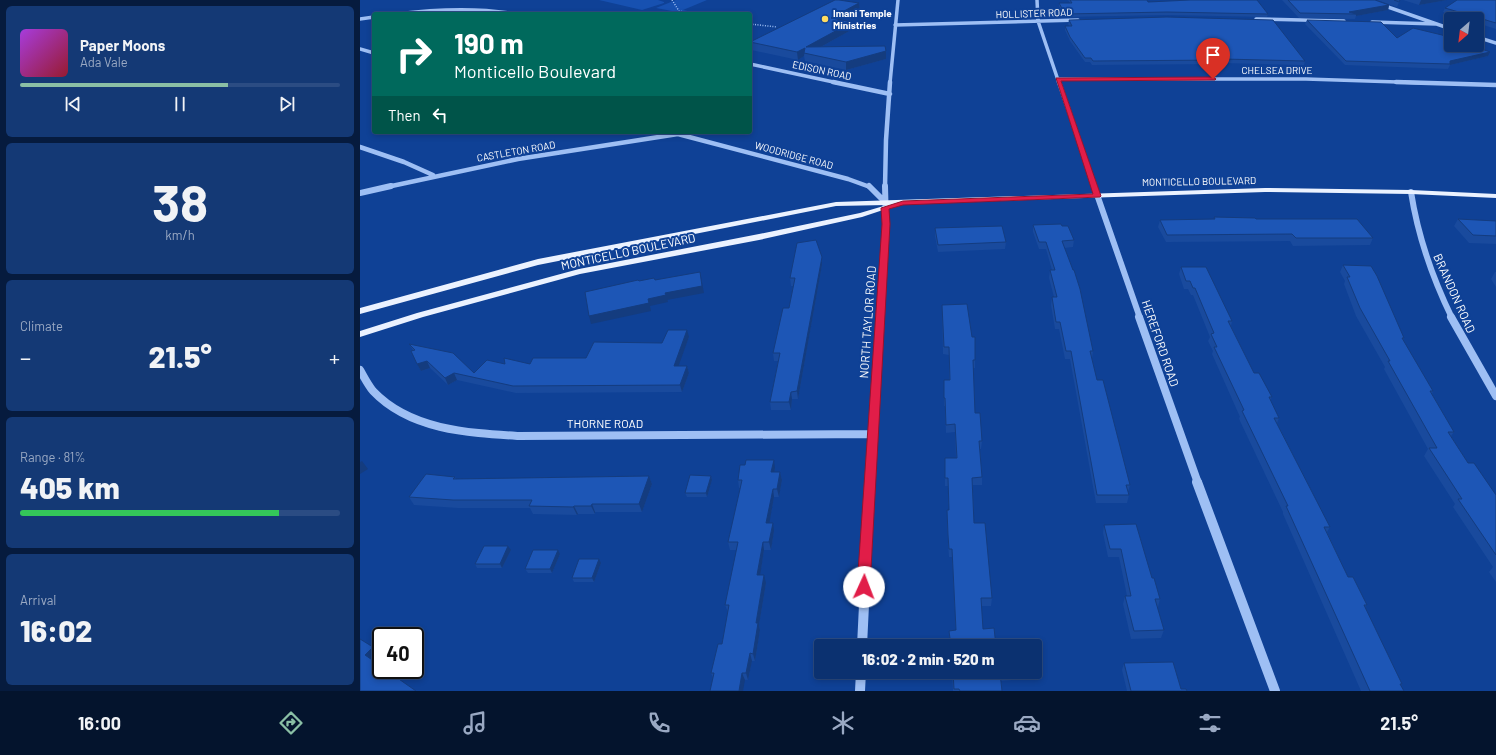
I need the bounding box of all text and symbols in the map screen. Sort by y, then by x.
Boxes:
street label: HOLLISTER ROAD [995,6,1073,20]
place label: Imani Temple Ministries [833,7,892,31]
north arrow [1444,12,1484,52]
map controls [1444,12,1484,52]
marker: Imani Temple Ministries [820,14,830,24]
text: 190 m [454,26,524,60]
icon: right [388,28,440,80]
text: Paper Moons [80,36,165,54]
pin [1196,38,1230,79]
icon: arrive [1202,44,1224,66]
text: Ada Vale [80,54,128,70]
street label: EDISON ROAD [791,58,853,82]
text: Monticello Boulevard [454,60,616,82]
street label: CHELSEA DRIVE [1242,64,1313,76]
icon: previous [62,93,84,115]
icon: pause [169,93,191,115]
icon: next [276,93,298,115]
icon: left [429,104,451,126]
text: Then [388,106,421,124]
street label: CASTLETON ROAD [476,138,556,164]
street label: WOODRIDGE ROAD [753,139,835,171]
text: 38 [152,170,208,232]
street label: MONTICELLO BOULEVARD [1142,174,1256,188]
text: km/h [165,227,195,243]
street label: MONTICELLO BOULEVARD [560,230,696,272]
street label: BRANDON ROAD [1431,251,1479,335]
street label: NORTH TAYLOR ROAD [856,265,878,379]
street label: HEREFORD ROAD [1140,298,1182,388]
text: Climate [20,318,63,334]
text: 21.5° [148,338,212,374]
text: − [20,344,31,370]
text: + [329,344,340,370]
street label: THORNE ROAD [567,416,643,430]
text: Range · 81% [20,449,85,465]
text: 405 km [20,469,120,505]
position arrow [843,566,885,608]
text: Arrival [20,592,56,608]
text: 16:02 [20,612,92,648]
speed limit sign: 40 [372,627,424,679]
text: 16:02 · 2 min · 520 m [862,650,994,668]
icon: directions [277,709,305,737]
icon: music [461,709,489,737]
icon: phone [645,709,673,737]
icon: climate [829,709,857,737]
icon: car [1013,709,1041,737]
icon: filters [1196,709,1224,737]
text: 16:00 [78,712,121,734]
text: 21.5° [1380,712,1418,734]

